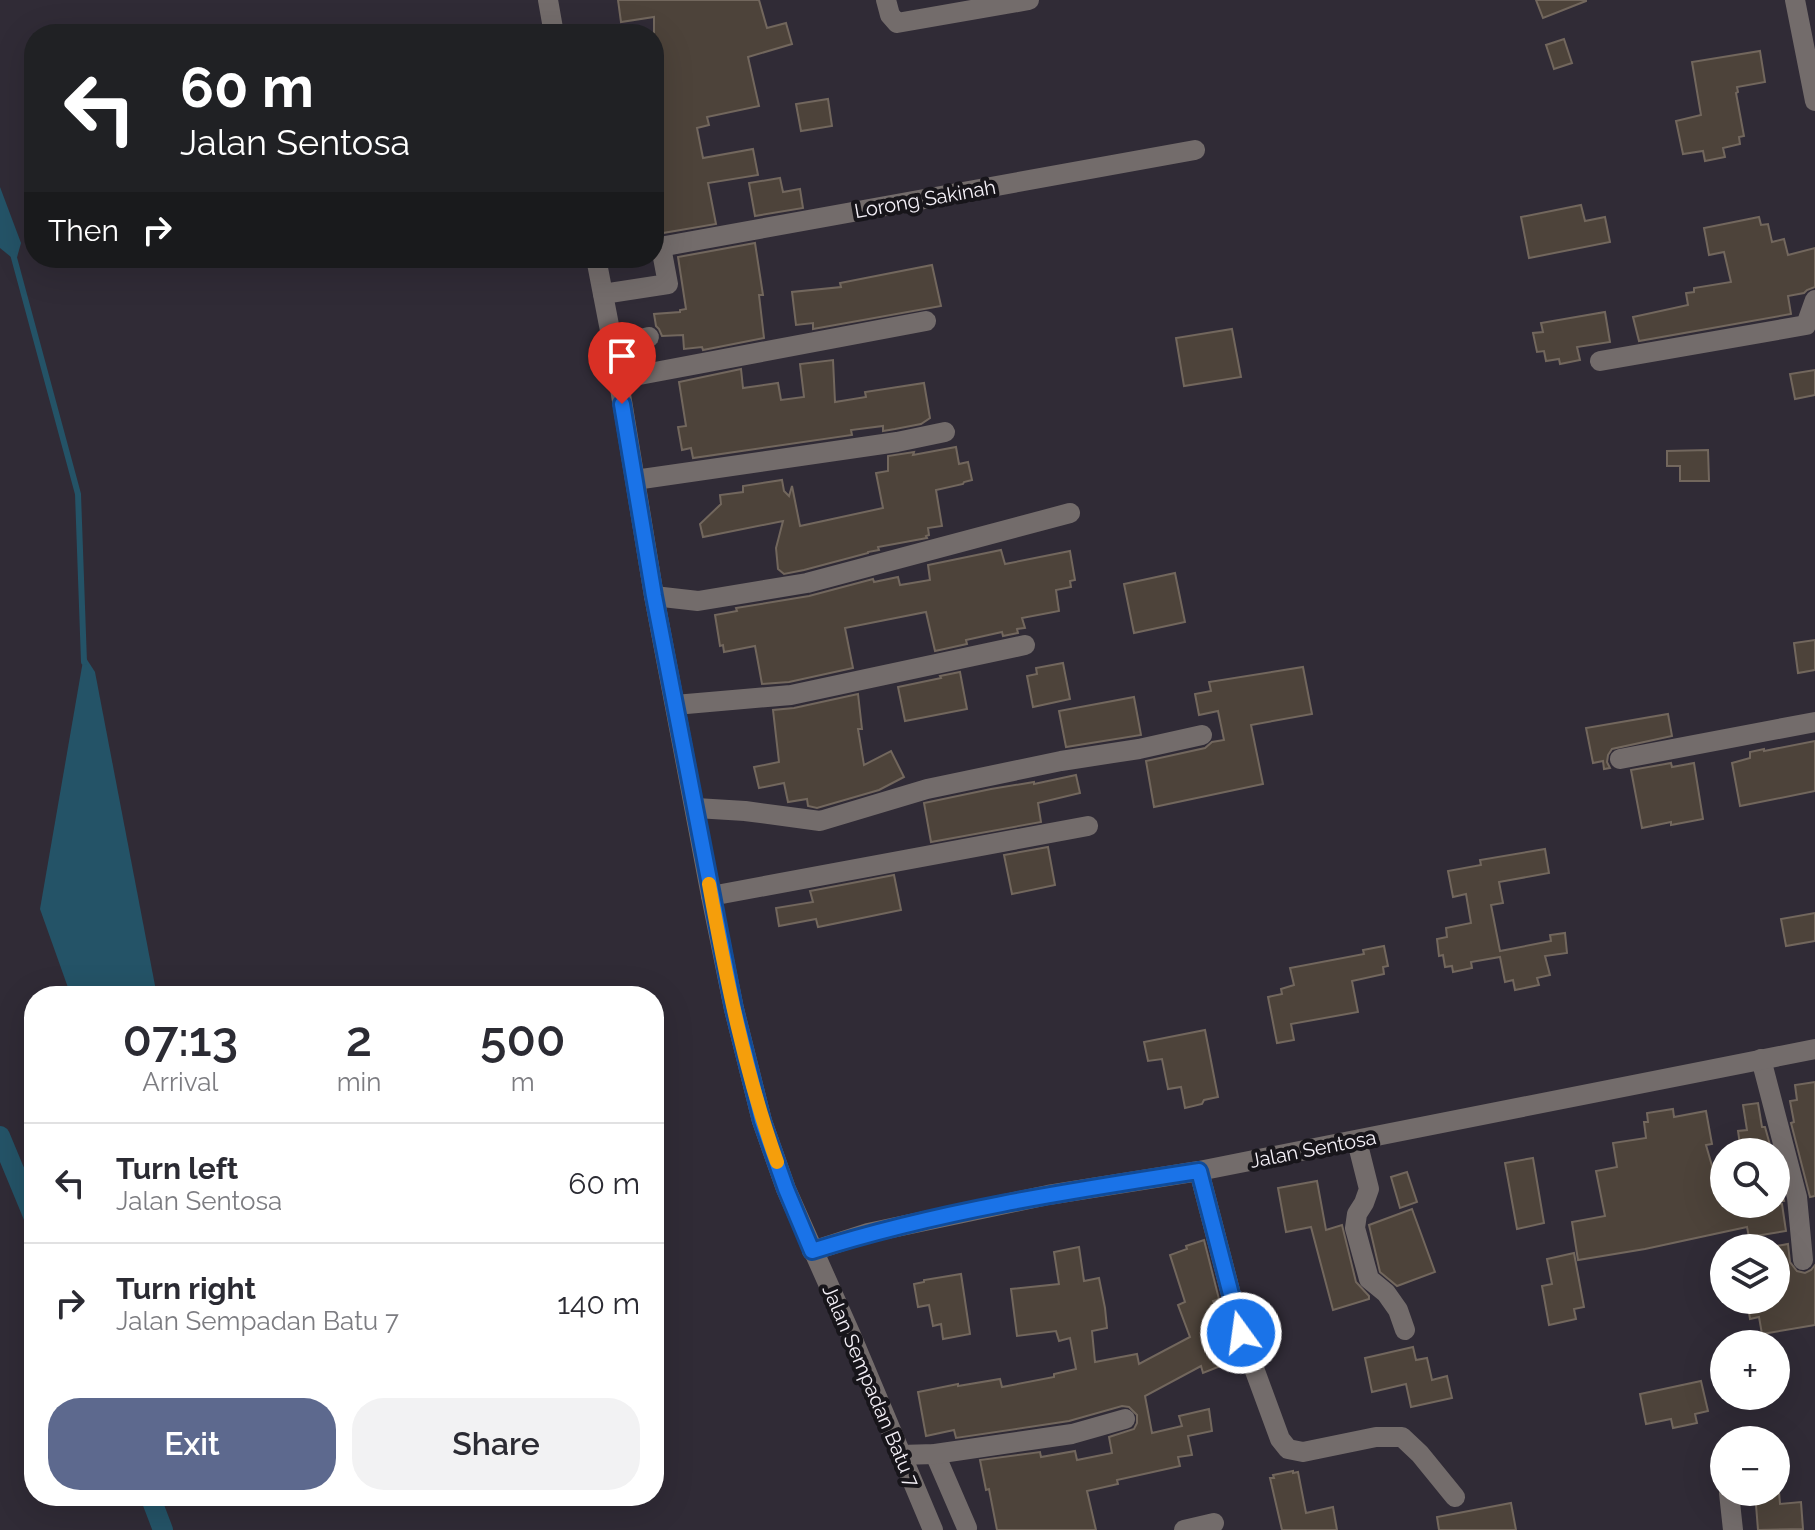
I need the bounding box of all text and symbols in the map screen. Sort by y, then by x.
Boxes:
text: 60 m [180,54,314,120]
icon: left [48,56,152,160]
text: Jalan Sentosa [180,121,410,163]
street label: Lorong Sakinah [852,175,998,223]
icon: right [135,208,179,252]
text: Then [48,213,119,248]
pin [588,322,656,404]
icon: arrive [600,334,644,378]
text: 07:13 [123,1011,238,1067]
text: 2 [346,1011,372,1067]
text: 500 [480,1011,565,1067]
text: Arrival [142,1067,218,1097]
text: min [337,1067,381,1097]
text: m [511,1067,535,1097]
street label: Jalan Sentosa [1248,1125,1378,1173]
map controls [1710,1138,1790,1506]
button: search [1710,1138,1790,1218]
text: Turn left [116,1151,238,1186]
icon: left [48,1161,92,1205]
text: 60 m [568,1166,640,1201]
text: Jalan Sentosa [116,1186,282,1216]
button: layers [1710,1234,1790,1314]
text: Turn right [116,1271,256,1306]
icon: right [48,1281,92,1325]
street label: Jalan Sempadan Batu 7 [817,1281,925,1491]
text: 140 m [557,1286,640,1321]
position arrow [1199,1291,1283,1375]
text: Jalan Sempadan Batu 7 [116,1306,399,1336]
button: + [1710,1330,1790,1410]
button: Exit [48,1398,336,1490]
button: Share [352,1398,640,1490]
button: − [1710,1426,1790,1506]

